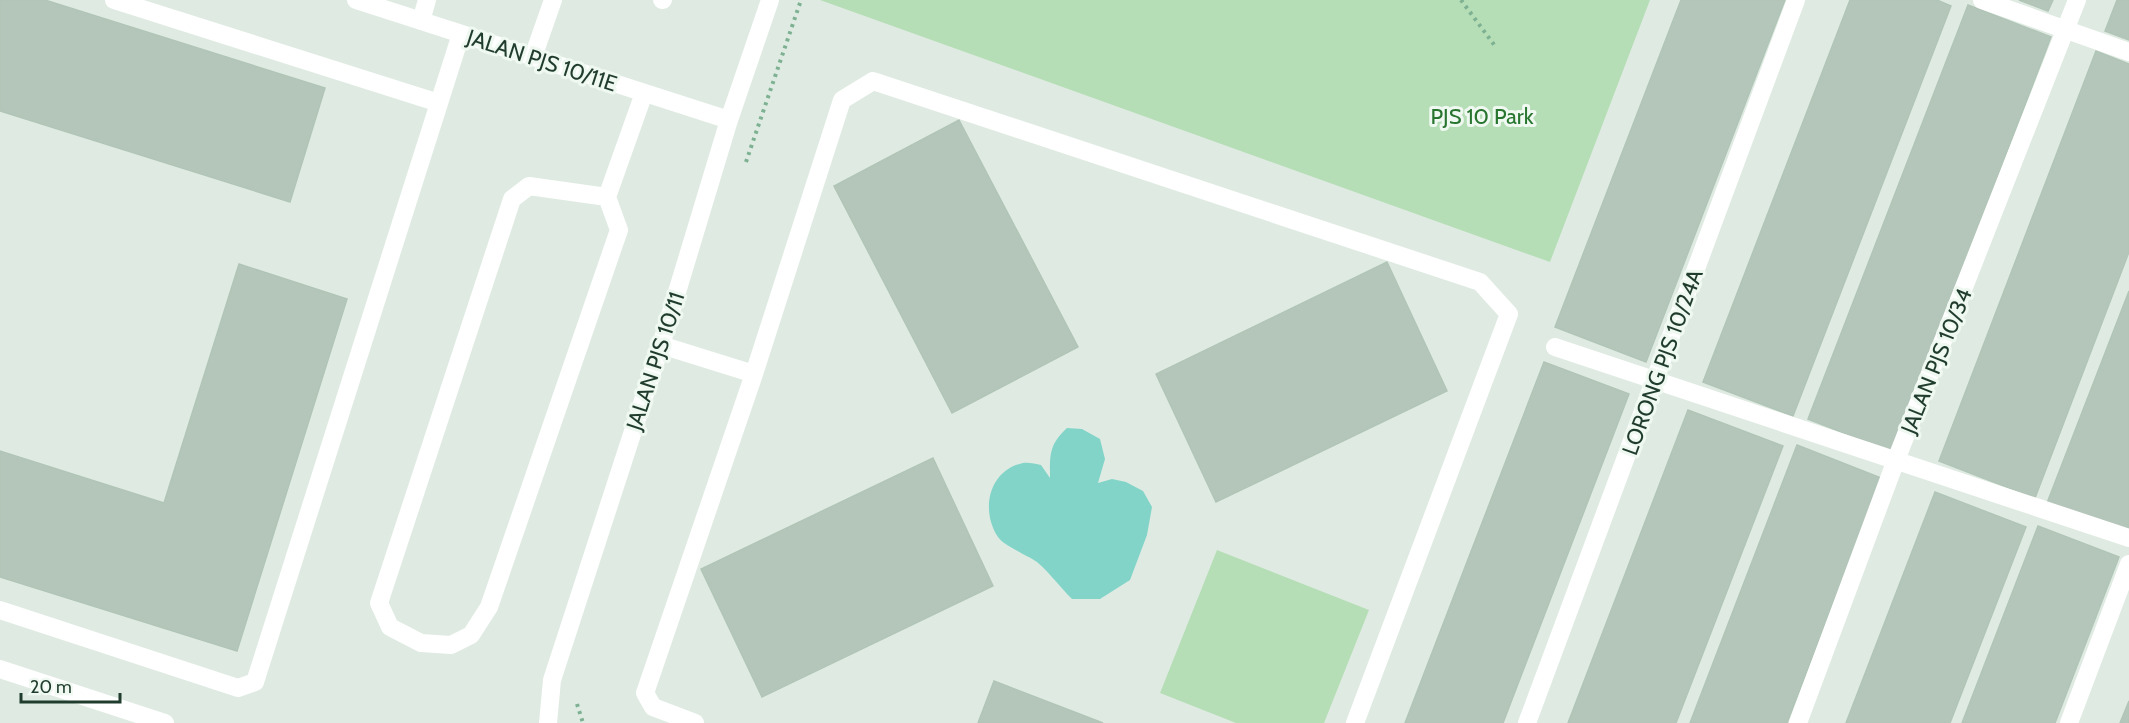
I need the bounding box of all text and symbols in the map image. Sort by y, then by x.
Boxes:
street label: JALAN PJS 10/11E [463,23,620,97]
park label: PJS 10 Park [1430,103,1534,130]
street label: LORONG PJS 10/24A [1616,265,1709,459]
street label: JALAN PJS 10/34 [1895,284,1978,439]
street label: JALAN PJS 10/11 [620,289,691,435]
scale bar [21,666,120,704]
text: 20 m [30,676,72,698]

